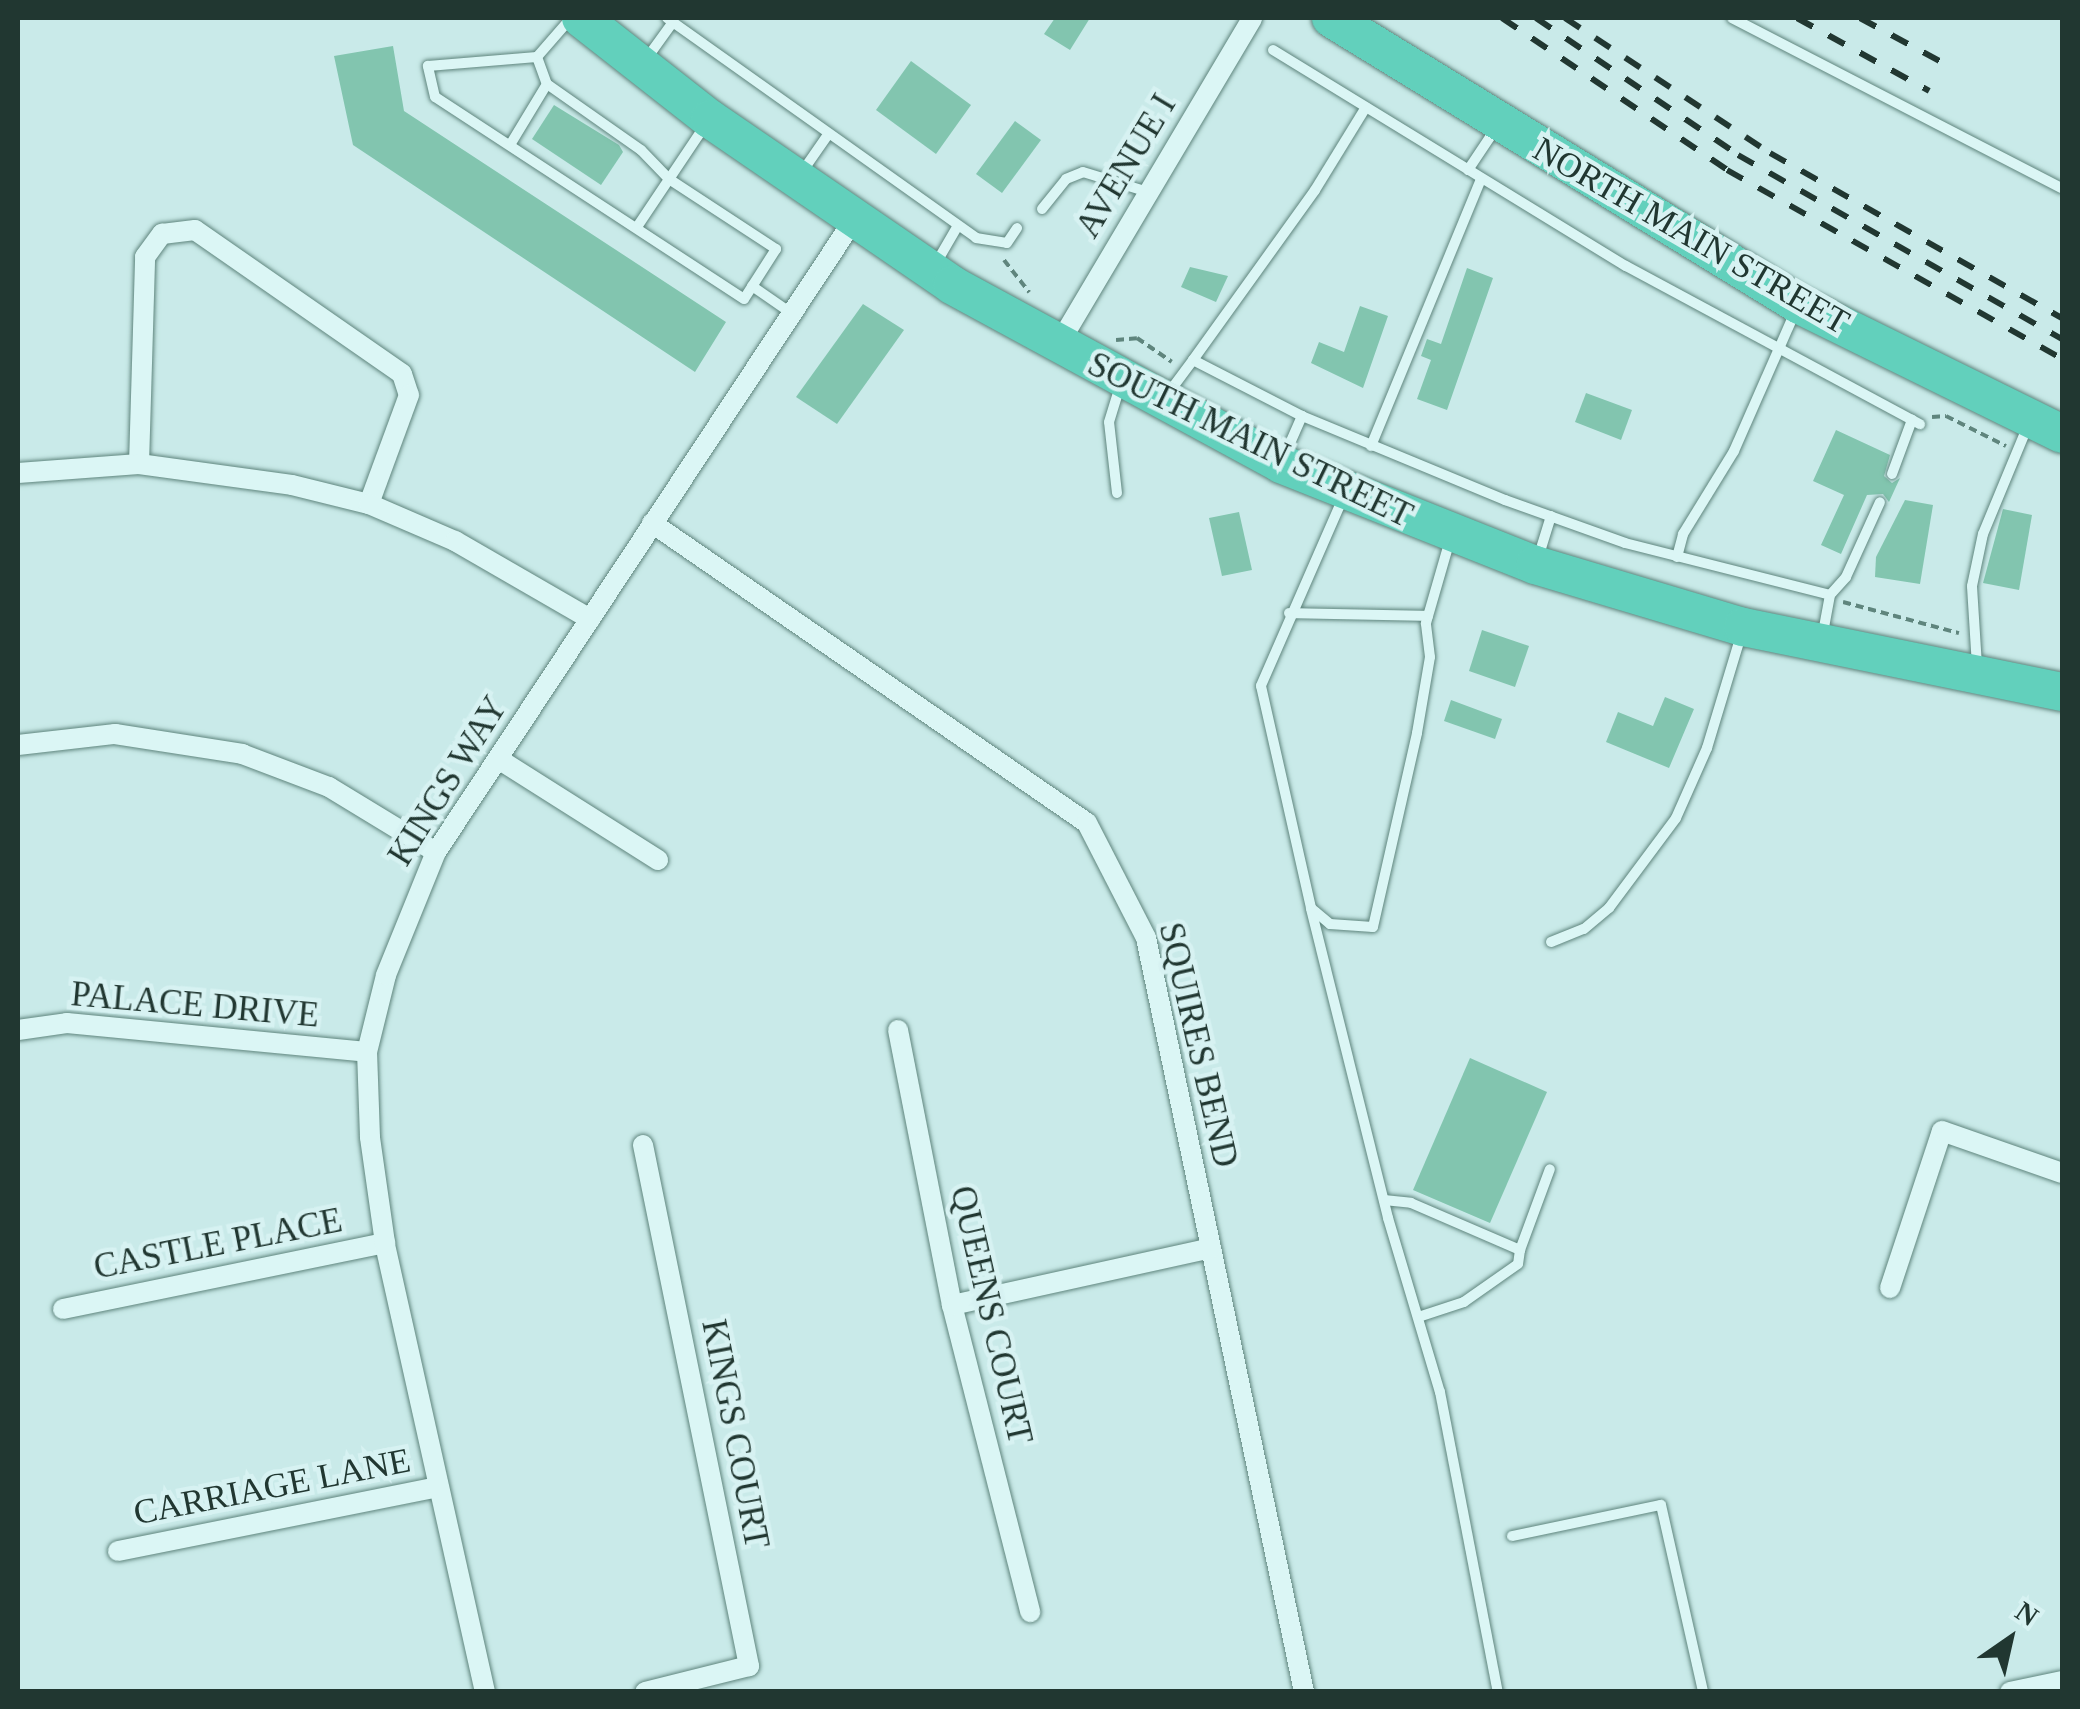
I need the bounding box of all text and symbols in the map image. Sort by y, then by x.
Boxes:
street label: AVENUE I [1067,87,1185,245]
street label: NORTH MAIN STREET [1526,128,1856,344]
street label: SOUTH MAIN STREET [1081,343,1419,537]
street label: KINGS WAY [379,688,517,874]
street label: SQUIRES BEND [1149,919,1247,1171]
street label: PALACE DRIVE [69,973,321,1037]
street label: QUEENS COURT [941,1182,1041,1448]
street label: CASTLE PLACE [90,1199,346,1289]
street label: KINGS COURT [692,1316,778,1552]
street label: CARRIAGE LANE [130,1440,414,1534]
north arrow [1960,1589,2060,1689]
text: N [2010,1595,2044,1632]

